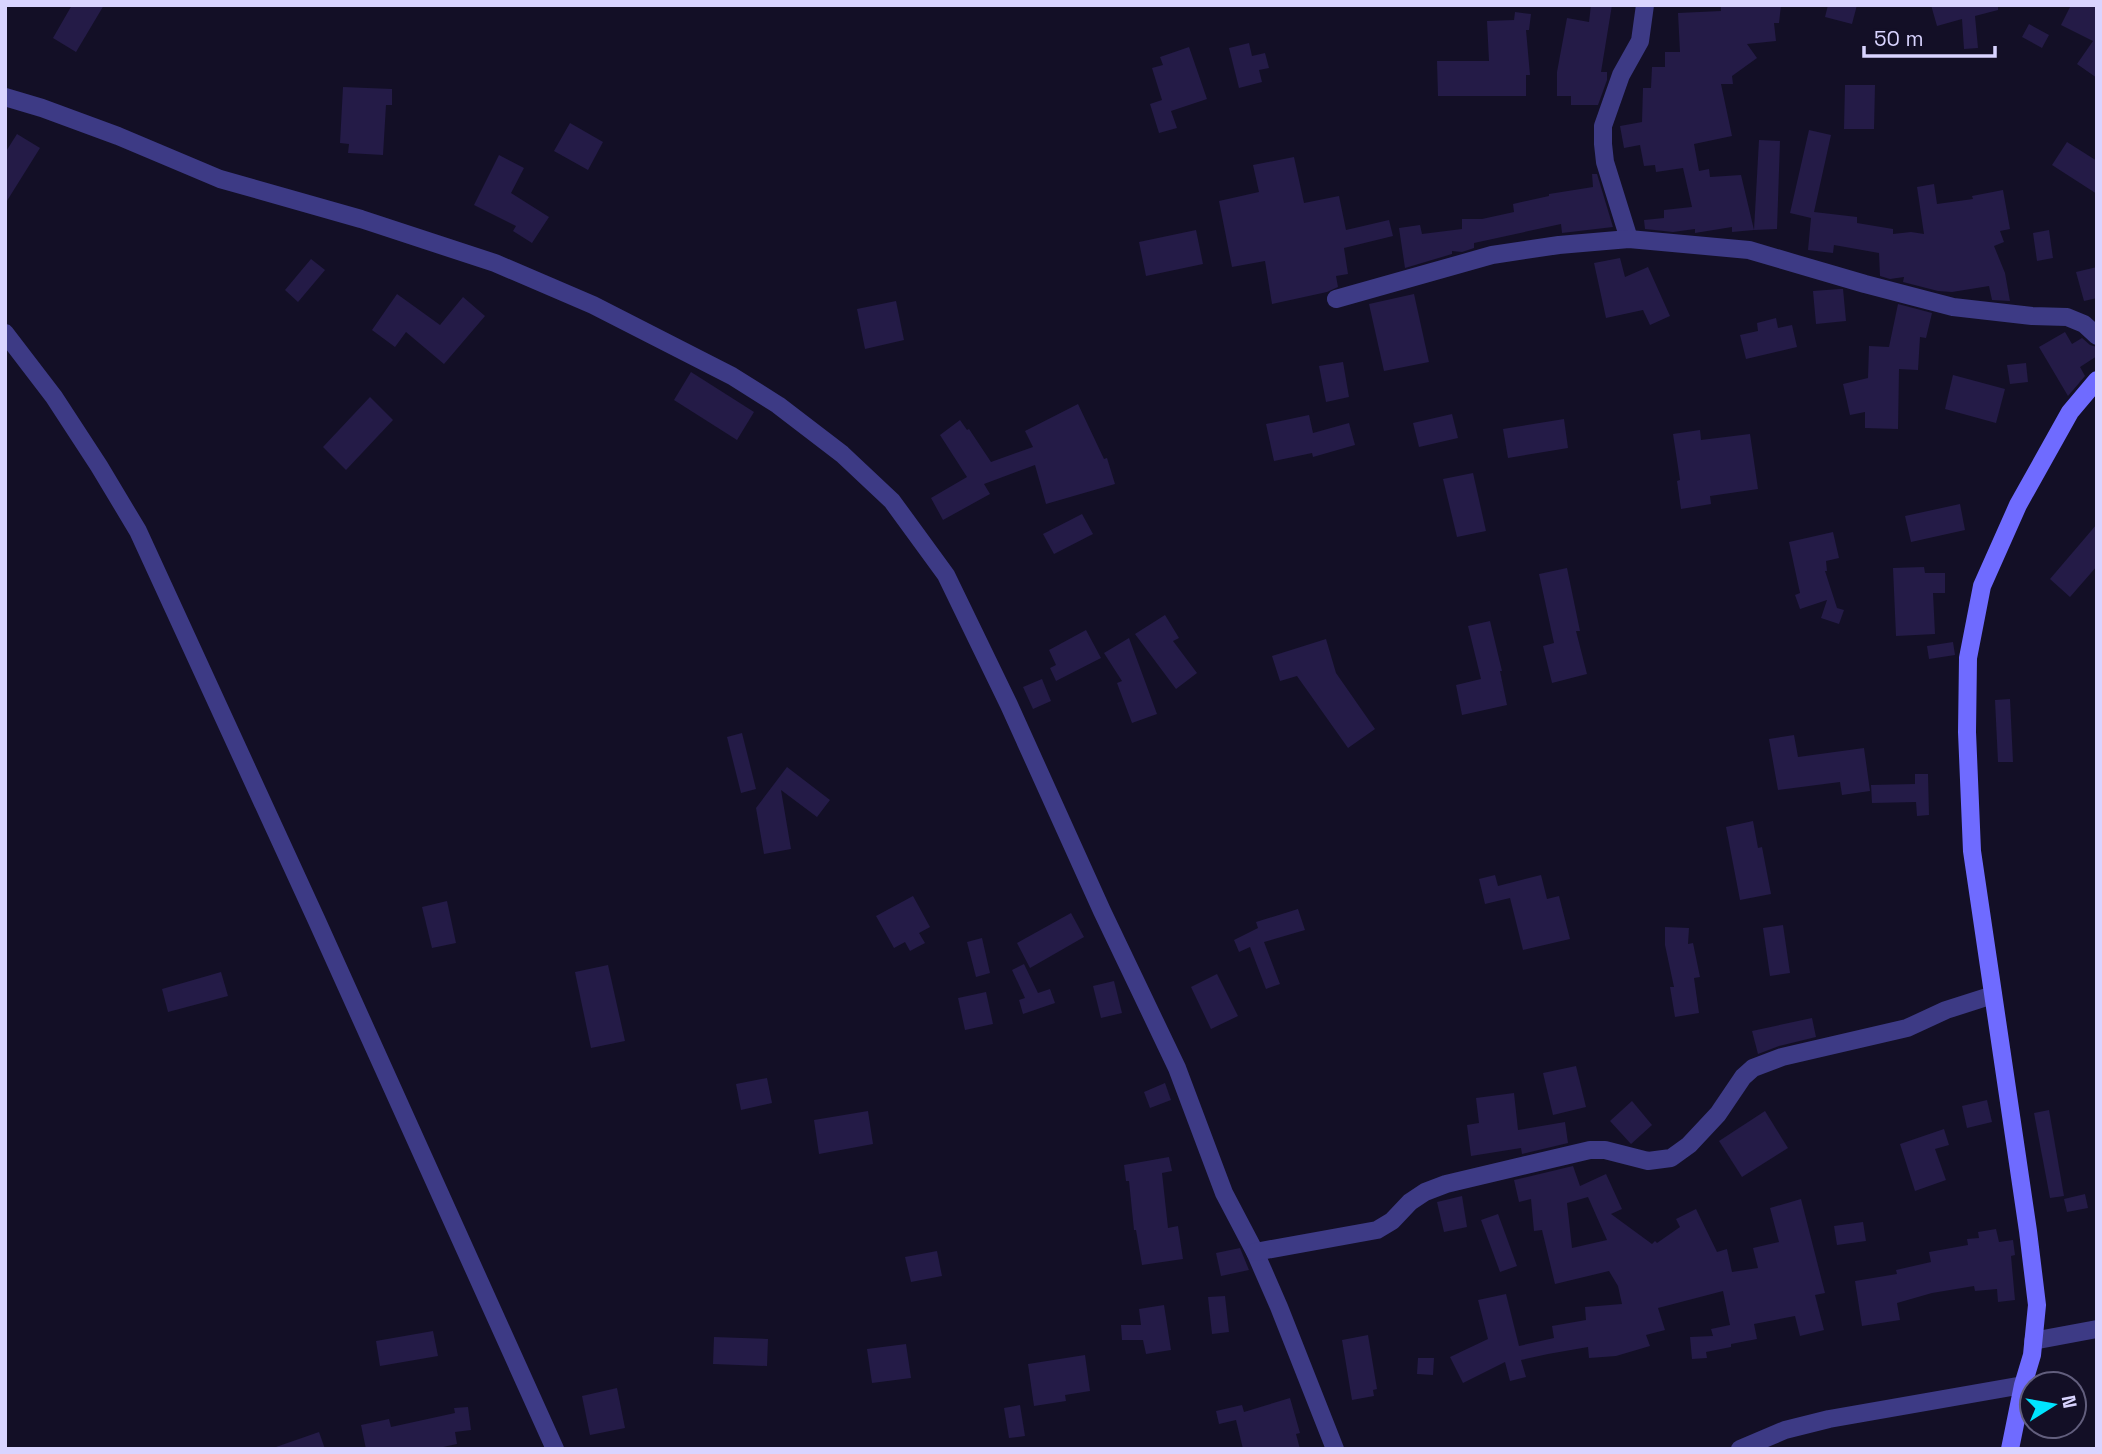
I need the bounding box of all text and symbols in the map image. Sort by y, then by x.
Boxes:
scale bar [1864,14,1995,58]
text: 50 m [1874,25,1924,52]
north arrow [2018,1370,2088,1440]
text: N [2056,1393,2083,1410]

